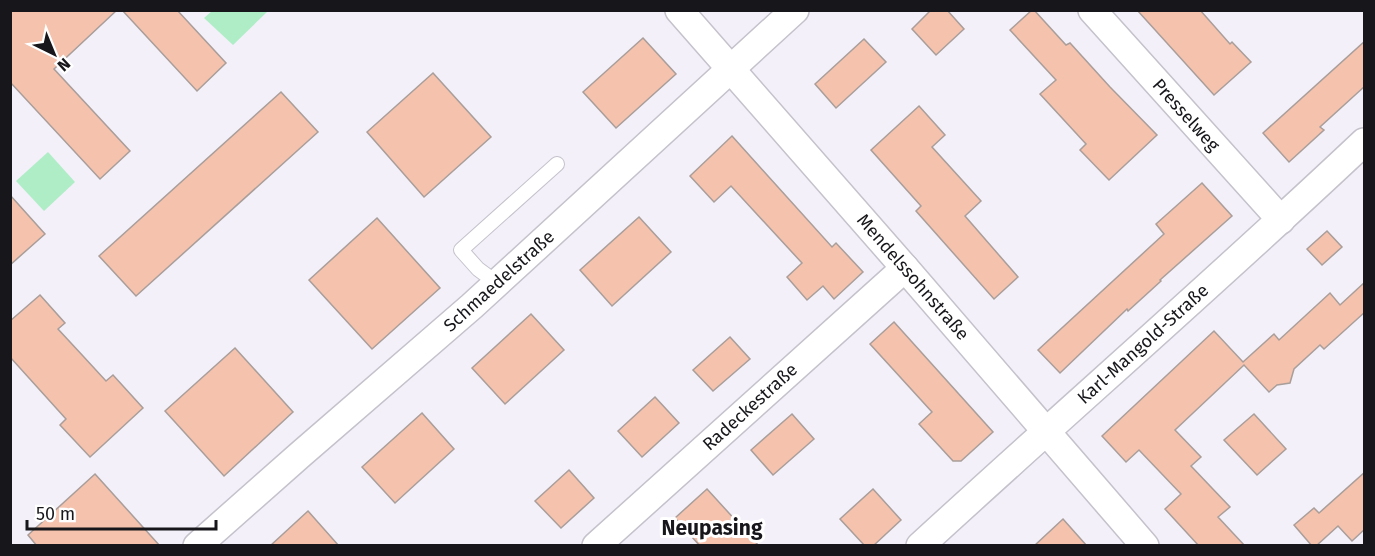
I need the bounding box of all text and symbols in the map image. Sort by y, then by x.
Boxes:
north arrow [24,24,84,84]
text: N [54,54,74,75]
street label: Presselweg [1148,74,1225,156]
street label: Mendelssohnstraße [852,209,974,345]
street label: Schmaedelstraße [439,226,559,336]
street label: Karl-Mangold-Straße [1073,279,1213,409]
street label: Radeckestraße [698,359,802,455]
scale bar [27,493,216,531]
text: 50 m [36,503,75,525]
district label: Neupasing [662,515,763,541]

